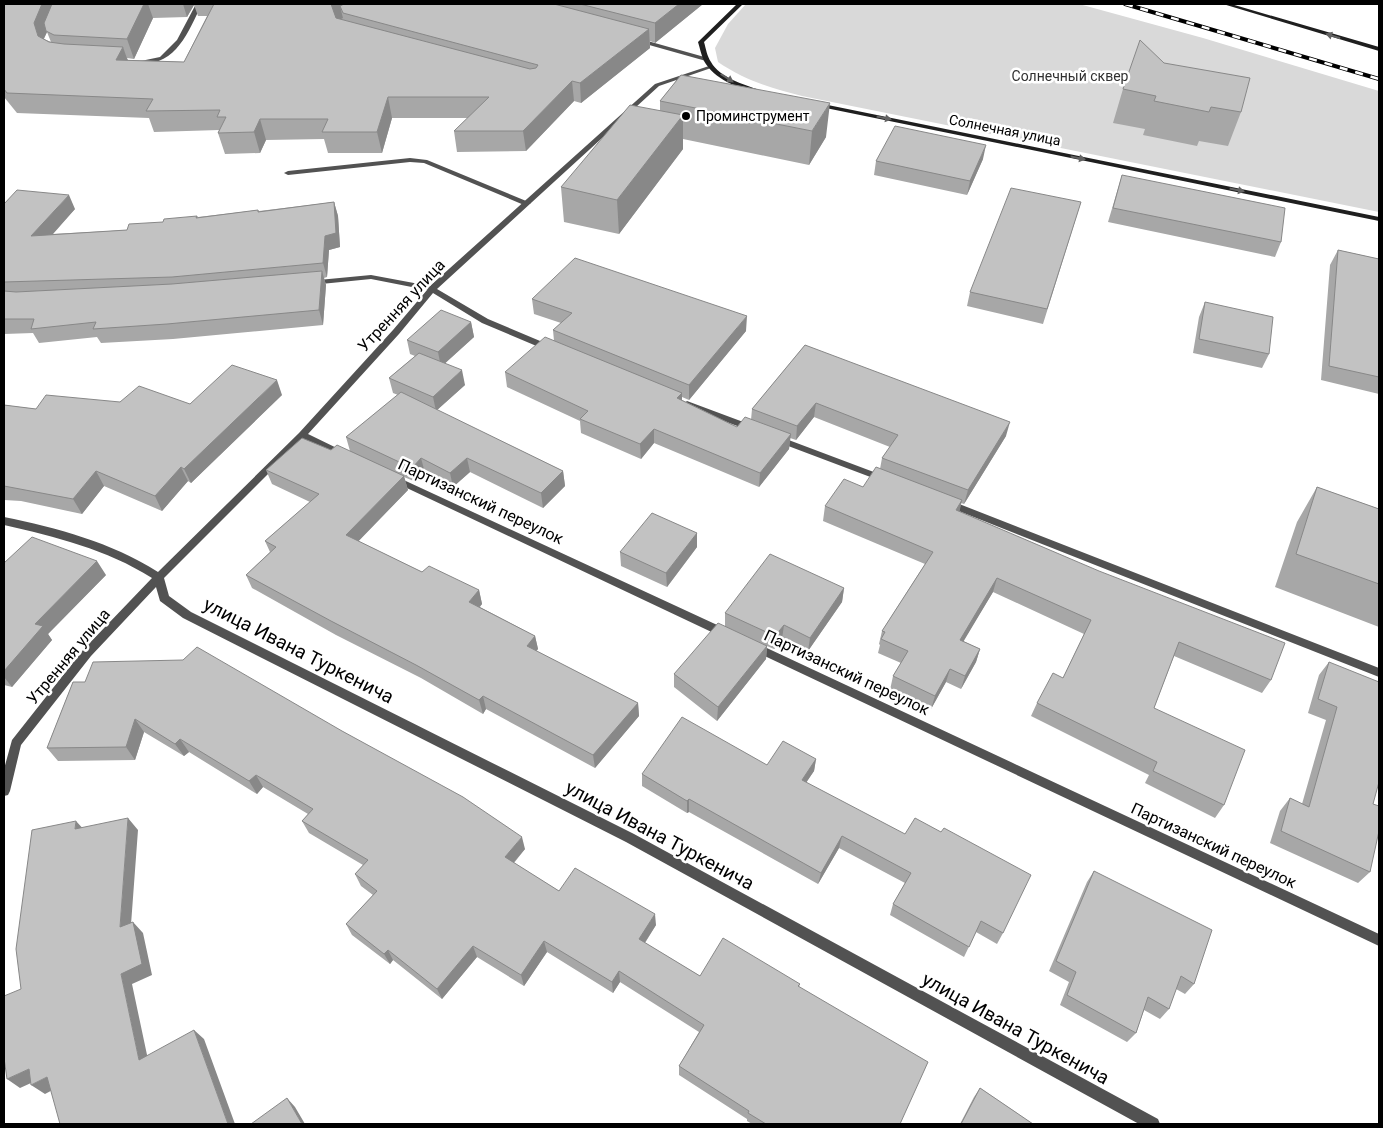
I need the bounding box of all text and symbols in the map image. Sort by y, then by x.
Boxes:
one-way arrow [1325,31,1340,39]
park label: Солнечный сквер [1012,68,1129,84]
one-way arrow [721,73,734,83]
place label: Проминструмент [696,108,810,124]
marker: Проминструмент [680,110,692,122]
street label: Солнечная улица [948,111,1062,149]
one-way arrow [876,115,892,123]
one-way arrow [1070,154,1086,162]
one-way arrow [1229,186,1244,194]
street label: Утренняя улица [354,255,449,355]
street label: Партизанский переулок [395,455,567,548]
street label: улица Ивана Туркенича [200,592,398,708]
street label: Утренняя улица [23,605,114,708]
street label: Партизанский переулок [761,626,933,719]
street label: улица Ивана Туркенича [561,776,758,895]
street label: Партизанский переулок [1128,799,1300,892]
street label: улица Ивана Туркенича [918,967,1113,1089]

